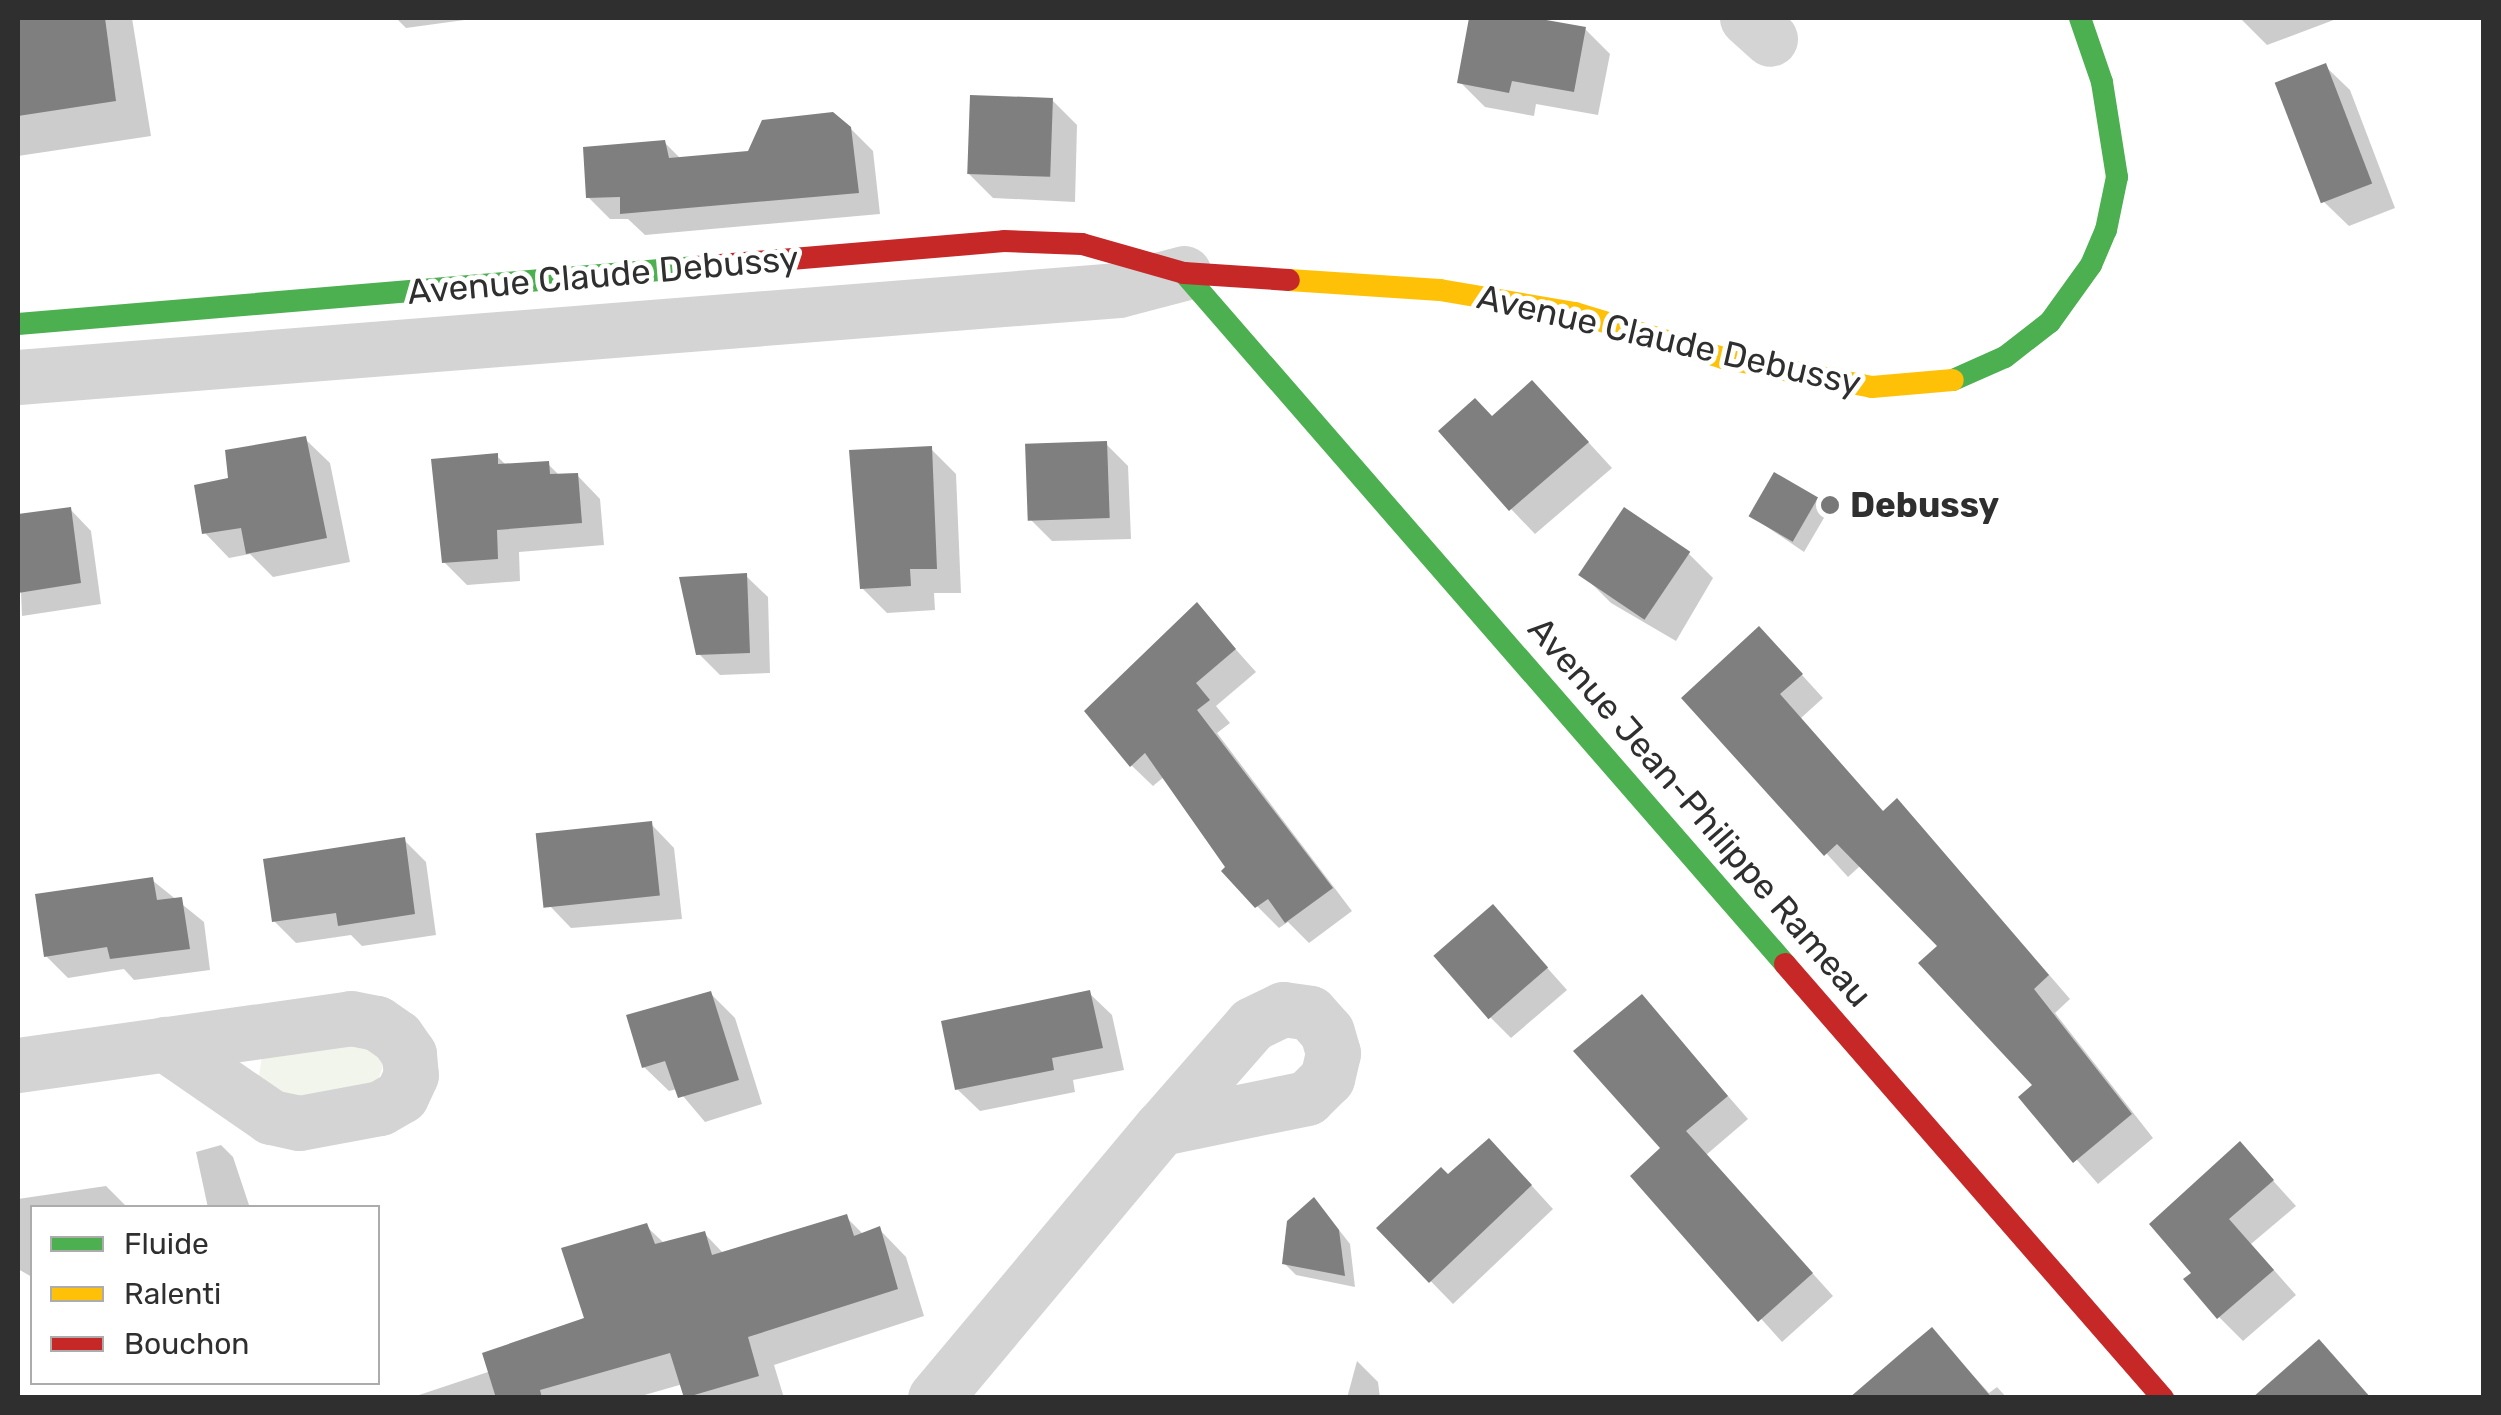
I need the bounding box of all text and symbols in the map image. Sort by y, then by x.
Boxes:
street label: Avenue Claude Debussy [406,237,800,313]
street label: Avenue Claude Debussy [1473,275,1865,405]
place label: Debussy [1850,484,1999,526]
marker: Debussy [1819,494,1841,516]
street label: Avenue Jean-Philippe Rameau [1519,609,1881,1015]
legend [30,1205,380,1385]
text: Fluide [124,1226,209,1262]
text: Ralenti [124,1276,221,1312]
text: Bouchon [124,1326,250,1362]

